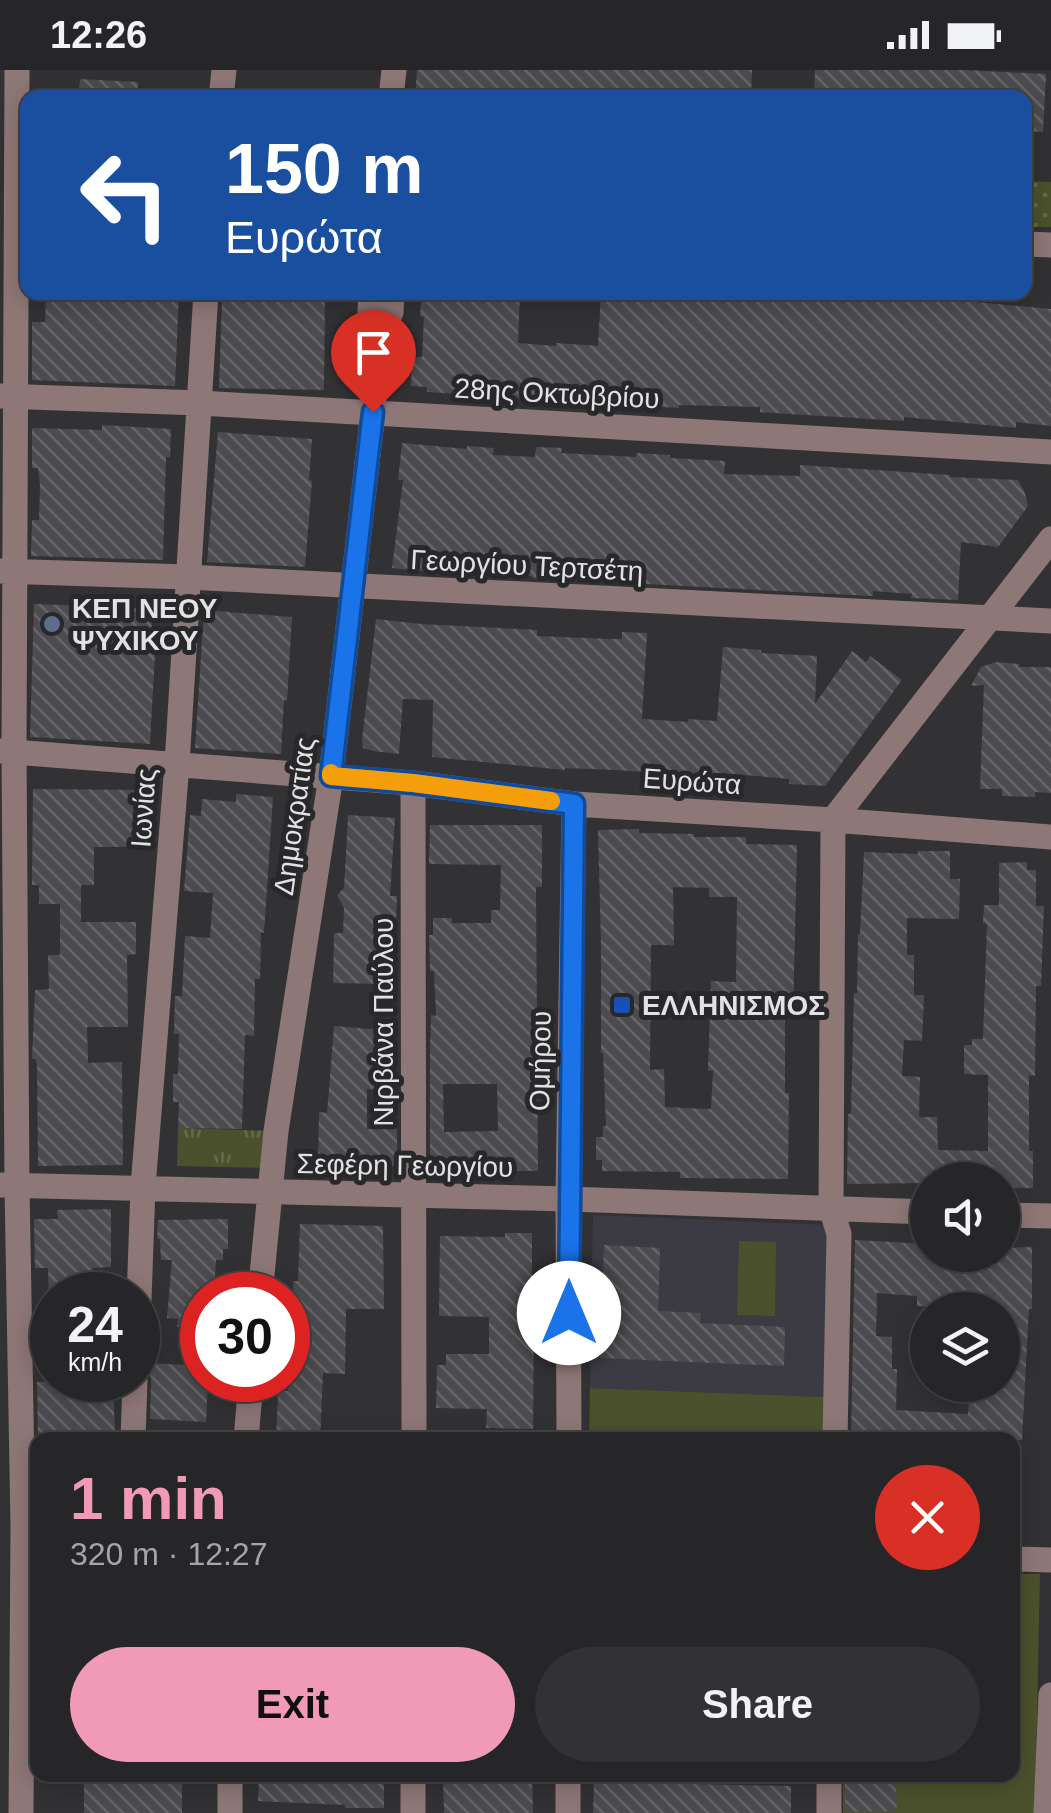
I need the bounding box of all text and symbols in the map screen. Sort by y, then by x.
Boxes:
text: 12:26 [50,14,147,56]
icon: left [60,130,190,260]
text: 150 m [225,130,423,208]
text: Ευρώτα [225,212,383,263]
pin [331,310,416,413]
icon: arrive [346,325,401,380]
street label: 28ης Οκτωβρίου [454,373,660,414]
street label: Γεωργίου Τερτσέτη [410,544,644,587]
place label: ΚΕΠ ΝΕΟΥ ΨΥΧΙΚΟΥ [72,593,218,656]
marker: ΚΕΠ ΝΕΟΥ ΨΥΧΙΚΟΥ [41,613,63,635]
street label: Δημοκρατίας [268,735,321,897]
street label: Ευρώτα [642,763,742,800]
street label: Ιωνίας [125,767,162,849]
street label: Νιρβάνα Παύλου [368,918,399,1126]
place label: ΕΛΛΗΝΙΣΜΟΣ [642,990,825,1021]
marker: ΕΛΛΗΝΙΣΜΟΣ [611,994,633,1016]
street label: Ομήρου [524,1011,557,1111]
street label: Σεφέρη Γεωργίου [296,1148,514,1183]
map controls [910,1162,1020,1402]
button: sound [910,1162,1020,1272]
position arrow [517,1261,621,1365]
speed limit sign: 30 [180,1272,310,1402]
button: layers [910,1292,1020,1402]
text: 24 [67,1297,123,1353]
text: km/h [68,1348,122,1376]
text: 1 min [70,1465,227,1532]
button: close [875,1465,980,1570]
text: 320 m · 12:27 [70,1536,267,1572]
button: Exit [70,1647,515,1762]
button: Share [535,1647,980,1762]

